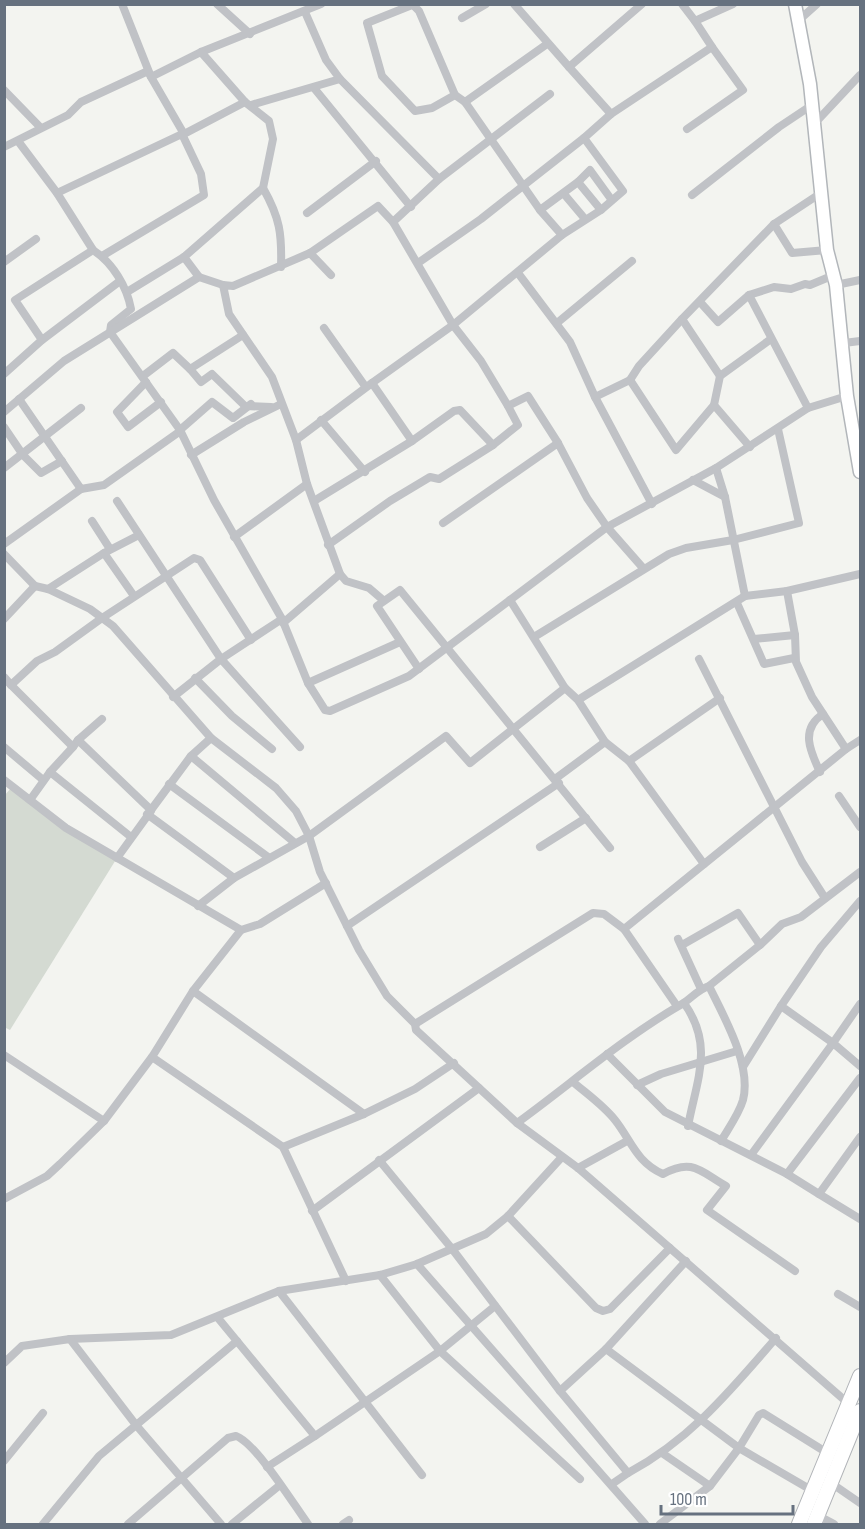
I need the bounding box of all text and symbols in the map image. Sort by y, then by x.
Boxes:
scale bar [661,1478,793,1516]
text: 100 m [670,1489,707,1510]

